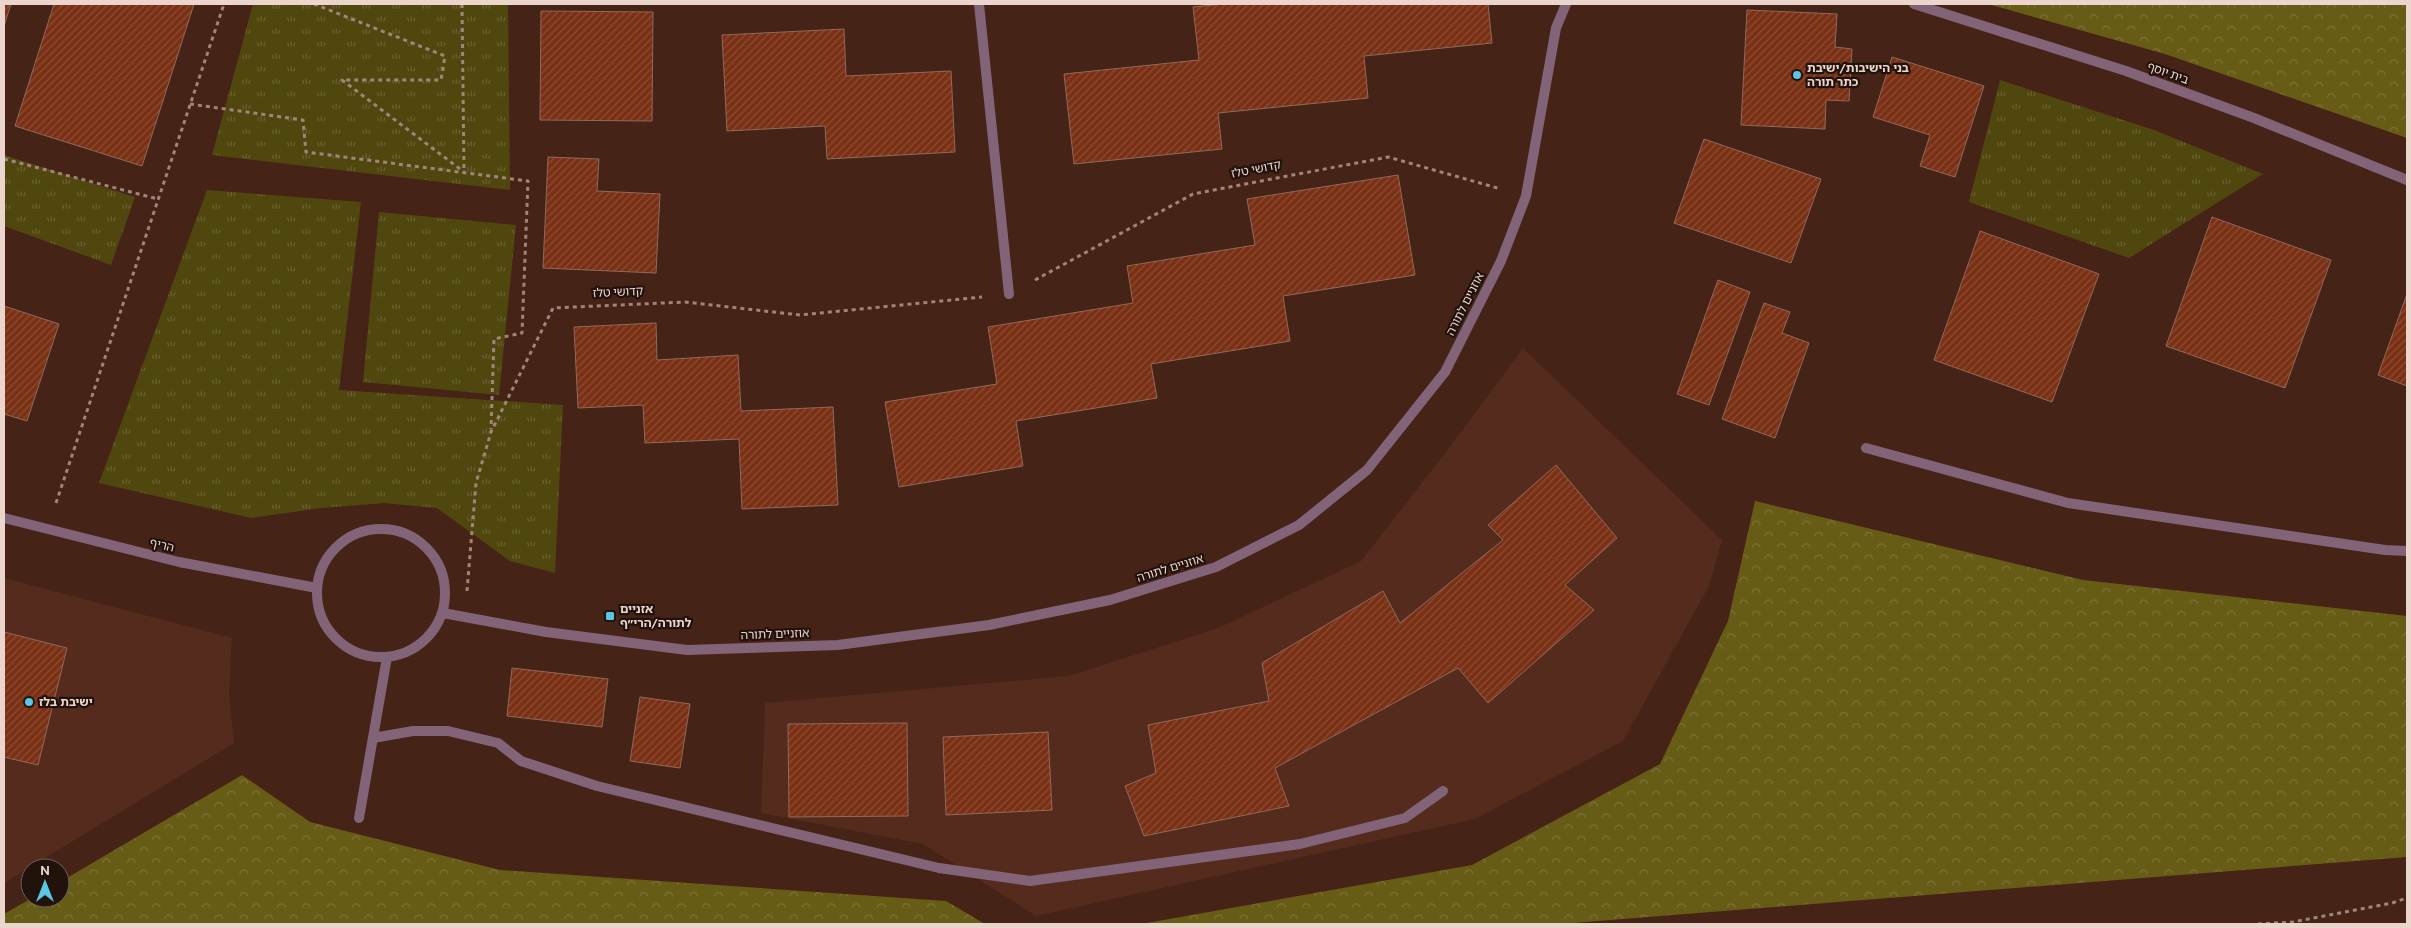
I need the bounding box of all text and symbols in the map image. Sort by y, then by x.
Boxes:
street label: בית יוסף [2145,59,2191,89]
place label: בני הישיבות/ישיבת כתר תורה [1807,61,1909,91]
marker: בני הישיבות/ישיבת כתר תורה [1791,69,1803,81]
street label: קדושי טלז [1230,157,1283,183]
street label: אוזניים לתורה [1443,270,1489,339]
street label: קדושי טלז [592,284,644,302]
street label: הריף [148,535,176,557]
street label: אוזניים לתורה [1135,551,1206,587]
place label: אזניים לתורה/הרי״ף [620,602,692,632]
marker: אזניים לתורה/הרי״ף [604,610,616,622]
street label: אוזניים לתורה [740,626,810,644]
place label: ישיבת בלז [39,695,93,711]
marker: ישיבת בלז [23,696,35,708]
north arrow [20,858,70,908]
text: N [40,863,50,880]

